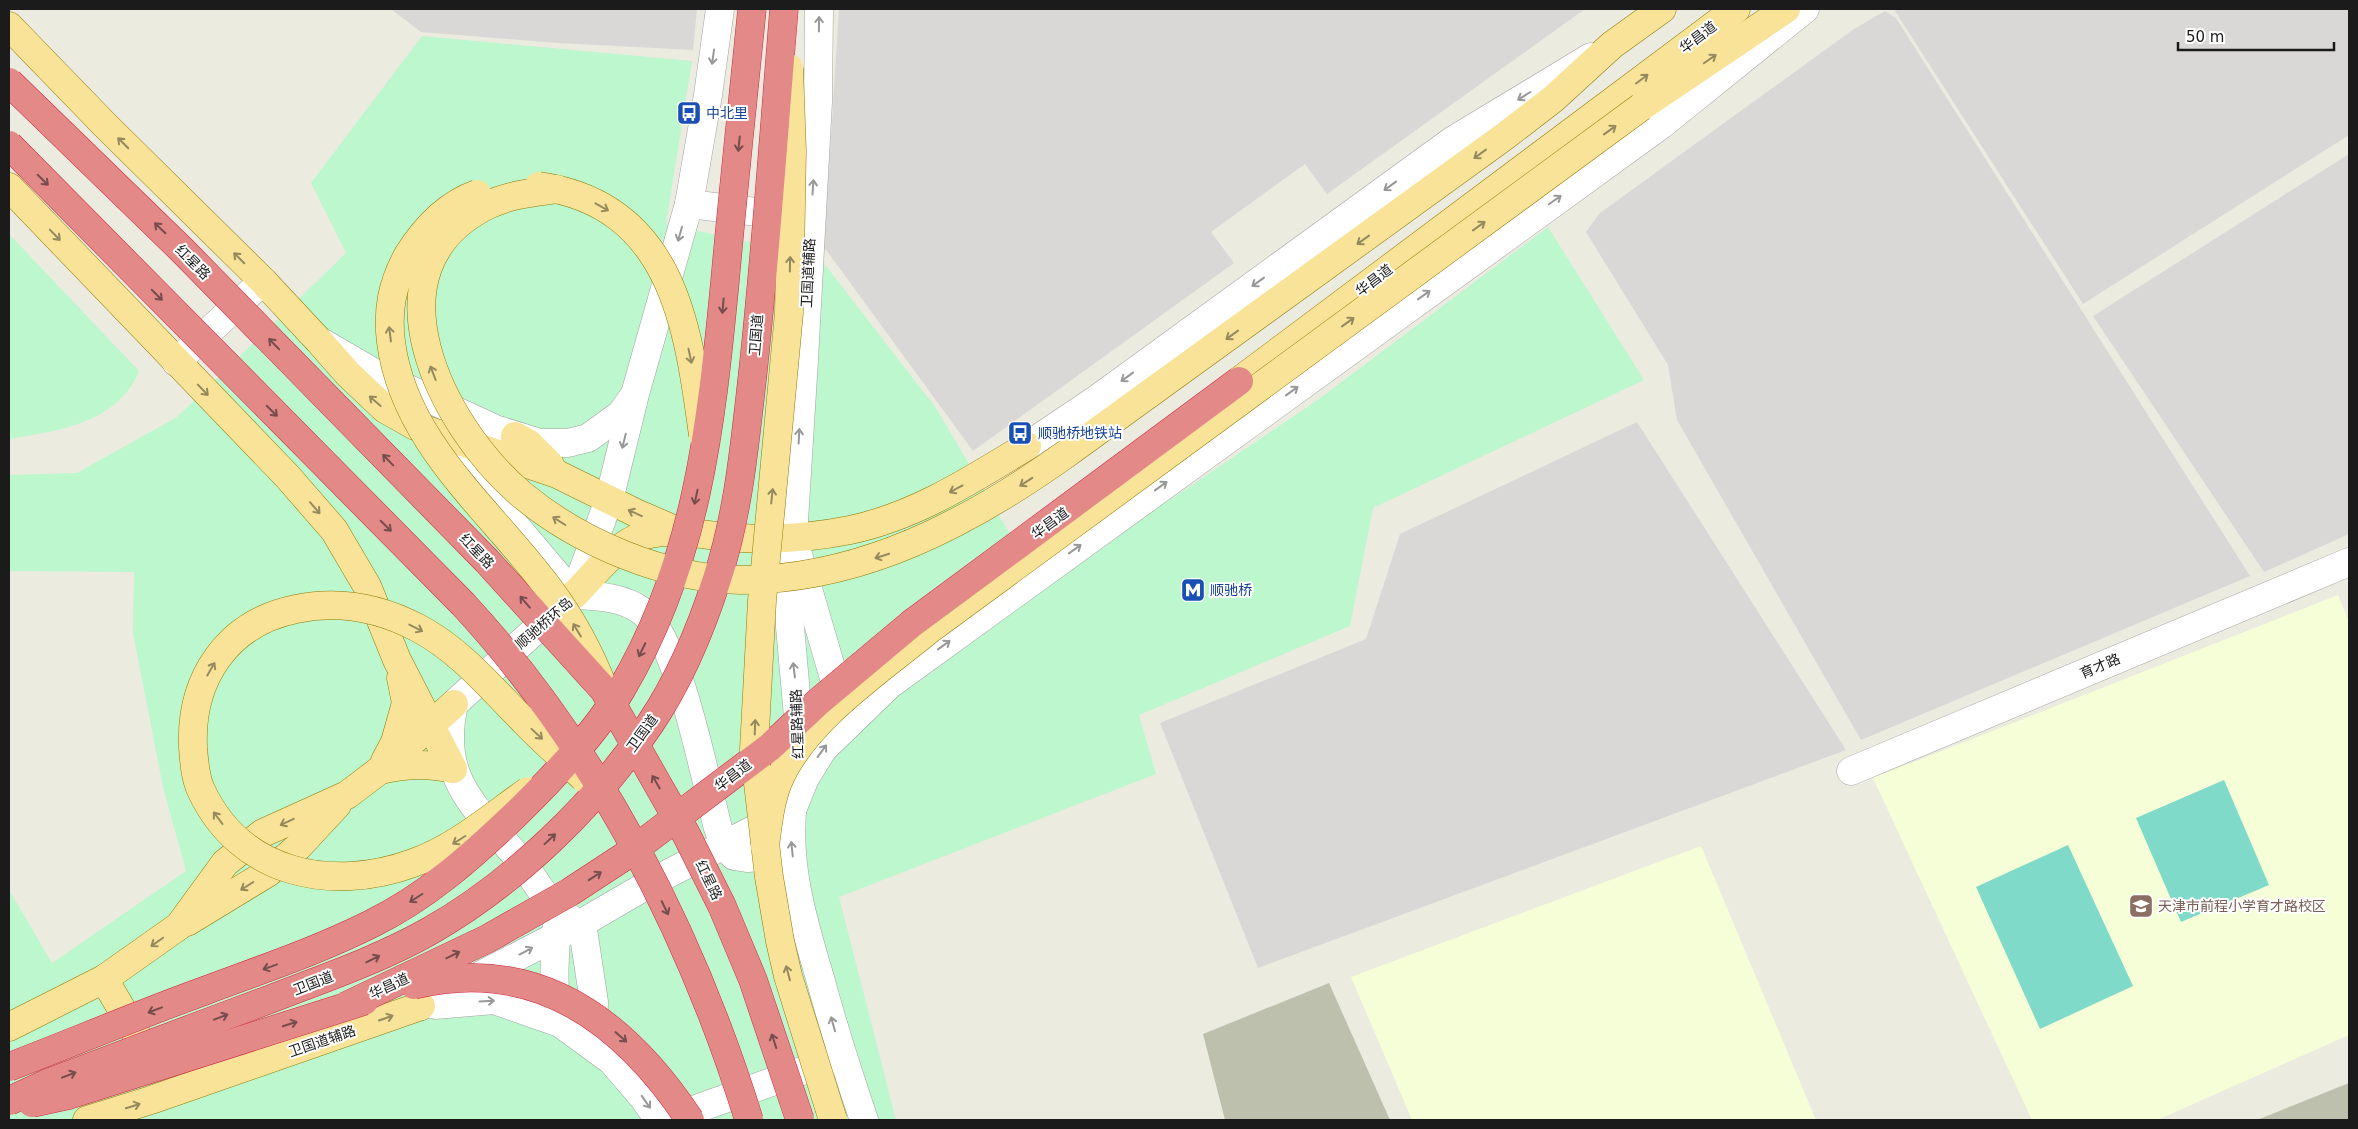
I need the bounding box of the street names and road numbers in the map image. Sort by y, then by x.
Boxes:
street label: 华昌道 [1676,18,1720,56]
street label: 卫国道辅路 [798,238,818,308]
street label: 红星路 [172,241,214,283]
street label: 华昌道 [1352,261,1396,299]
street label: 卫国道 [746,313,766,357]
street label: 华昌道 [1028,504,1072,542]
street label: 红星路 [457,530,497,572]
street label: 顺驰桥环岛 [512,594,576,652]
street label: 育才路 [2078,650,2122,682]
street label: 红星路辅路 [788,689,806,759]
street label: 卫国道 [623,711,661,755]
street label: 华昌道 [711,756,755,794]
street label: 红星路 [693,858,725,902]
street label: 卫国道 [291,968,335,998]
street label: 华昌道 [367,970,411,1002]
street label: 卫国道辅路 [286,1022,358,1060]

